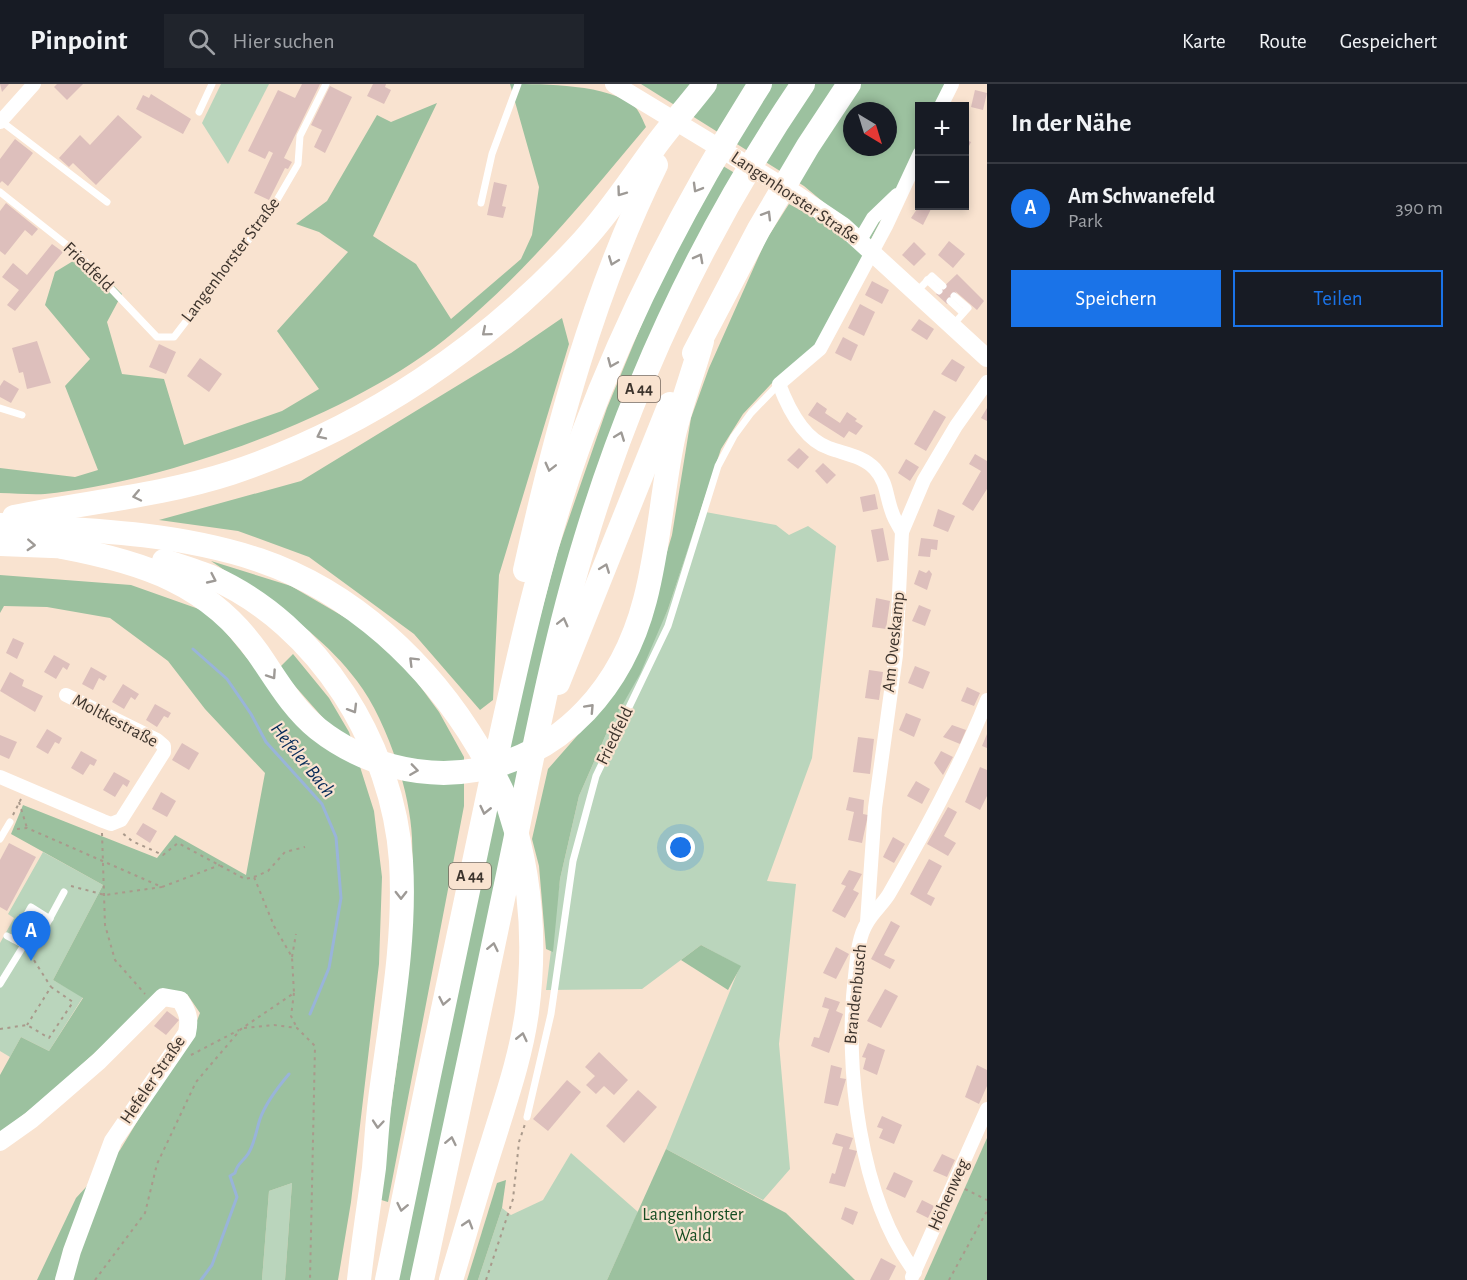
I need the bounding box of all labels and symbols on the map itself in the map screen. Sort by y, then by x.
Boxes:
north arrow [843,102,897,156]
street label: Langenhorster Straße [727,148,863,248]
one-way arrow [692,182,704,192]
one-way arrow [618,186,629,197]
street label: Langenhorster Straße [178,194,284,326]
one-way arrow [760,211,772,221]
street label: Friedfeld [59,239,117,295]
one-way arrow [692,253,703,264]
one-way arrow [608,255,621,265]
one-way arrow [482,325,493,336]
one-way arrow [607,357,619,368]
road number: A 44 [618,376,660,402]
one-way arrow [317,428,328,439]
one-way arrow [613,431,626,442]
one-way arrow [544,462,557,472]
one-way arrow [132,489,142,502]
one-way arrow [27,539,36,552]
one-way arrow [597,563,610,574]
one-way arrow [206,571,217,583]
street label: Am Oveskamp [880,591,908,693]
one-way arrow [556,617,568,628]
one-way arrow [409,657,420,667]
one-way arrow [265,669,276,680]
street label: Moltkestraße [69,691,161,751]
one-way arrow [345,703,357,713]
one-way arrow [583,704,594,715]
street label: Friedfeld [593,704,637,768]
water label: Hefeler Bach [267,719,339,801]
one-way arrow [409,764,418,776]
one-way arrow [479,805,492,815]
your location [666,833,695,862]
road number: A 44 [449,863,491,889]
one-way arrow [395,891,407,900]
pin: A [12,912,51,961]
one-way arrow [485,942,498,952]
street label: Brandenbusch [842,943,870,1045]
one-way arrow [438,996,451,1006]
one-way arrow [514,1032,527,1042]
street label: Hefeler Straße [117,1033,189,1127]
one-way arrow [372,1120,385,1129]
one-way arrow [444,1136,457,1146]
street label: Höhenweg [925,1156,973,1233]
one-way arrow [396,1202,409,1212]
park label: Langenhorster Wald [642,1206,744,1245]
one-way arrow [461,1219,473,1230]

